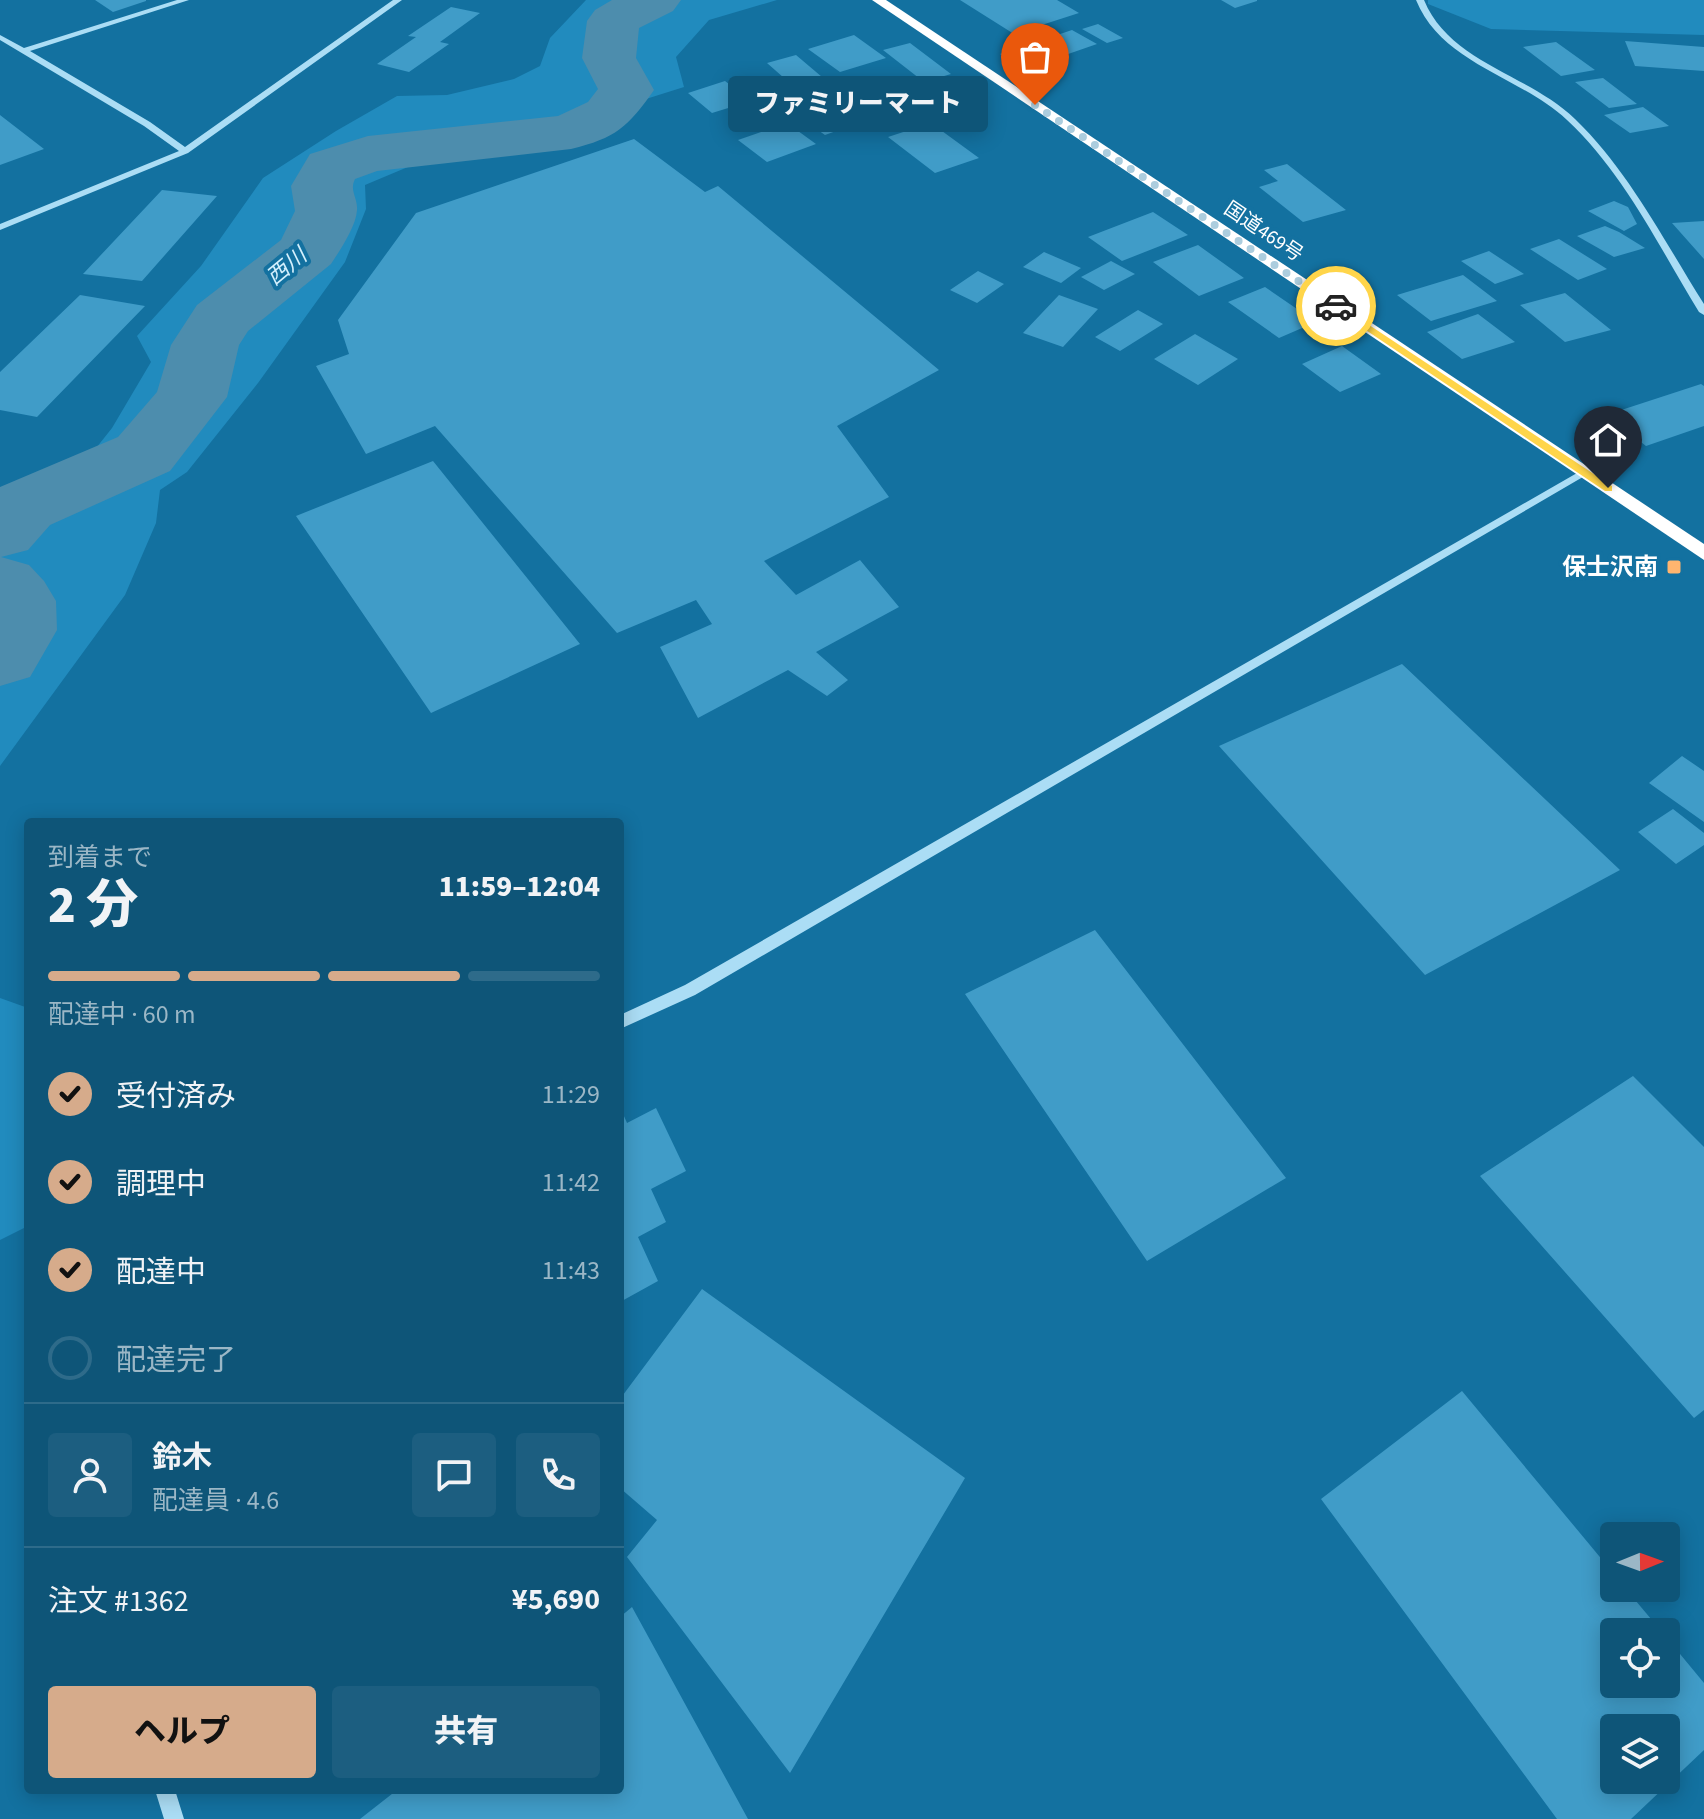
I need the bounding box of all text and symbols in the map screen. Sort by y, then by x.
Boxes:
pin [1001,23,1069,105]
icon: bag [1013,35,1057,79]
callout: ファミリーマート [727,77,987,133]
text: ファミリーマート [754,85,962,122]
street label: 国道469号 [1218,195,1309,269]
water label: 西川 [259,239,315,293]
courier [1296,266,1376,346]
icon: car [1314,284,1358,328]
pin [1574,406,1642,488]
icon: home [1586,418,1630,462]
place label: 保士沢南 [1562,550,1658,585]
marker: 保士沢南 [1665,558,1683,576]
text: 到着まで [48,839,152,876]
text: 11:59–12:04 [439,865,600,908]
text: 2 分 [48,869,138,943]
text: 配達中 · 60 m [48,996,195,1033]
icon: check [48,1072,92,1116]
text: 受付済み [116,1075,236,1118]
text: 11:29 [542,1076,600,1113]
icon: check [48,1160,92,1204]
text: 調理中 [116,1163,206,1206]
text: 11:42 [542,1164,600,1201]
icon: check [48,1248,92,1292]
text: 配達中 [116,1251,206,1294]
text: 11:43 [542,1252,600,1289]
text: 配達完了 [116,1339,236,1382]
button: person [48,1433,132,1517]
button: chat [412,1433,496,1517]
button: phone [516,1433,600,1517]
text: 鈴木 [152,1436,212,1479]
text: 配達員 · 4.6 [152,1482,279,1519]
north arrow [1600,1522,1680,1602]
map controls [1600,1522,1680,1794]
text: ¥5,690 [512,1578,600,1621]
text: 注文 #1362 [48,1580,189,1623]
button: locate [1600,1618,1680,1698]
button: ヘルプ [48,1686,316,1778]
button: 共有 [332,1686,600,1778]
button: layers [1600,1714,1680,1794]

